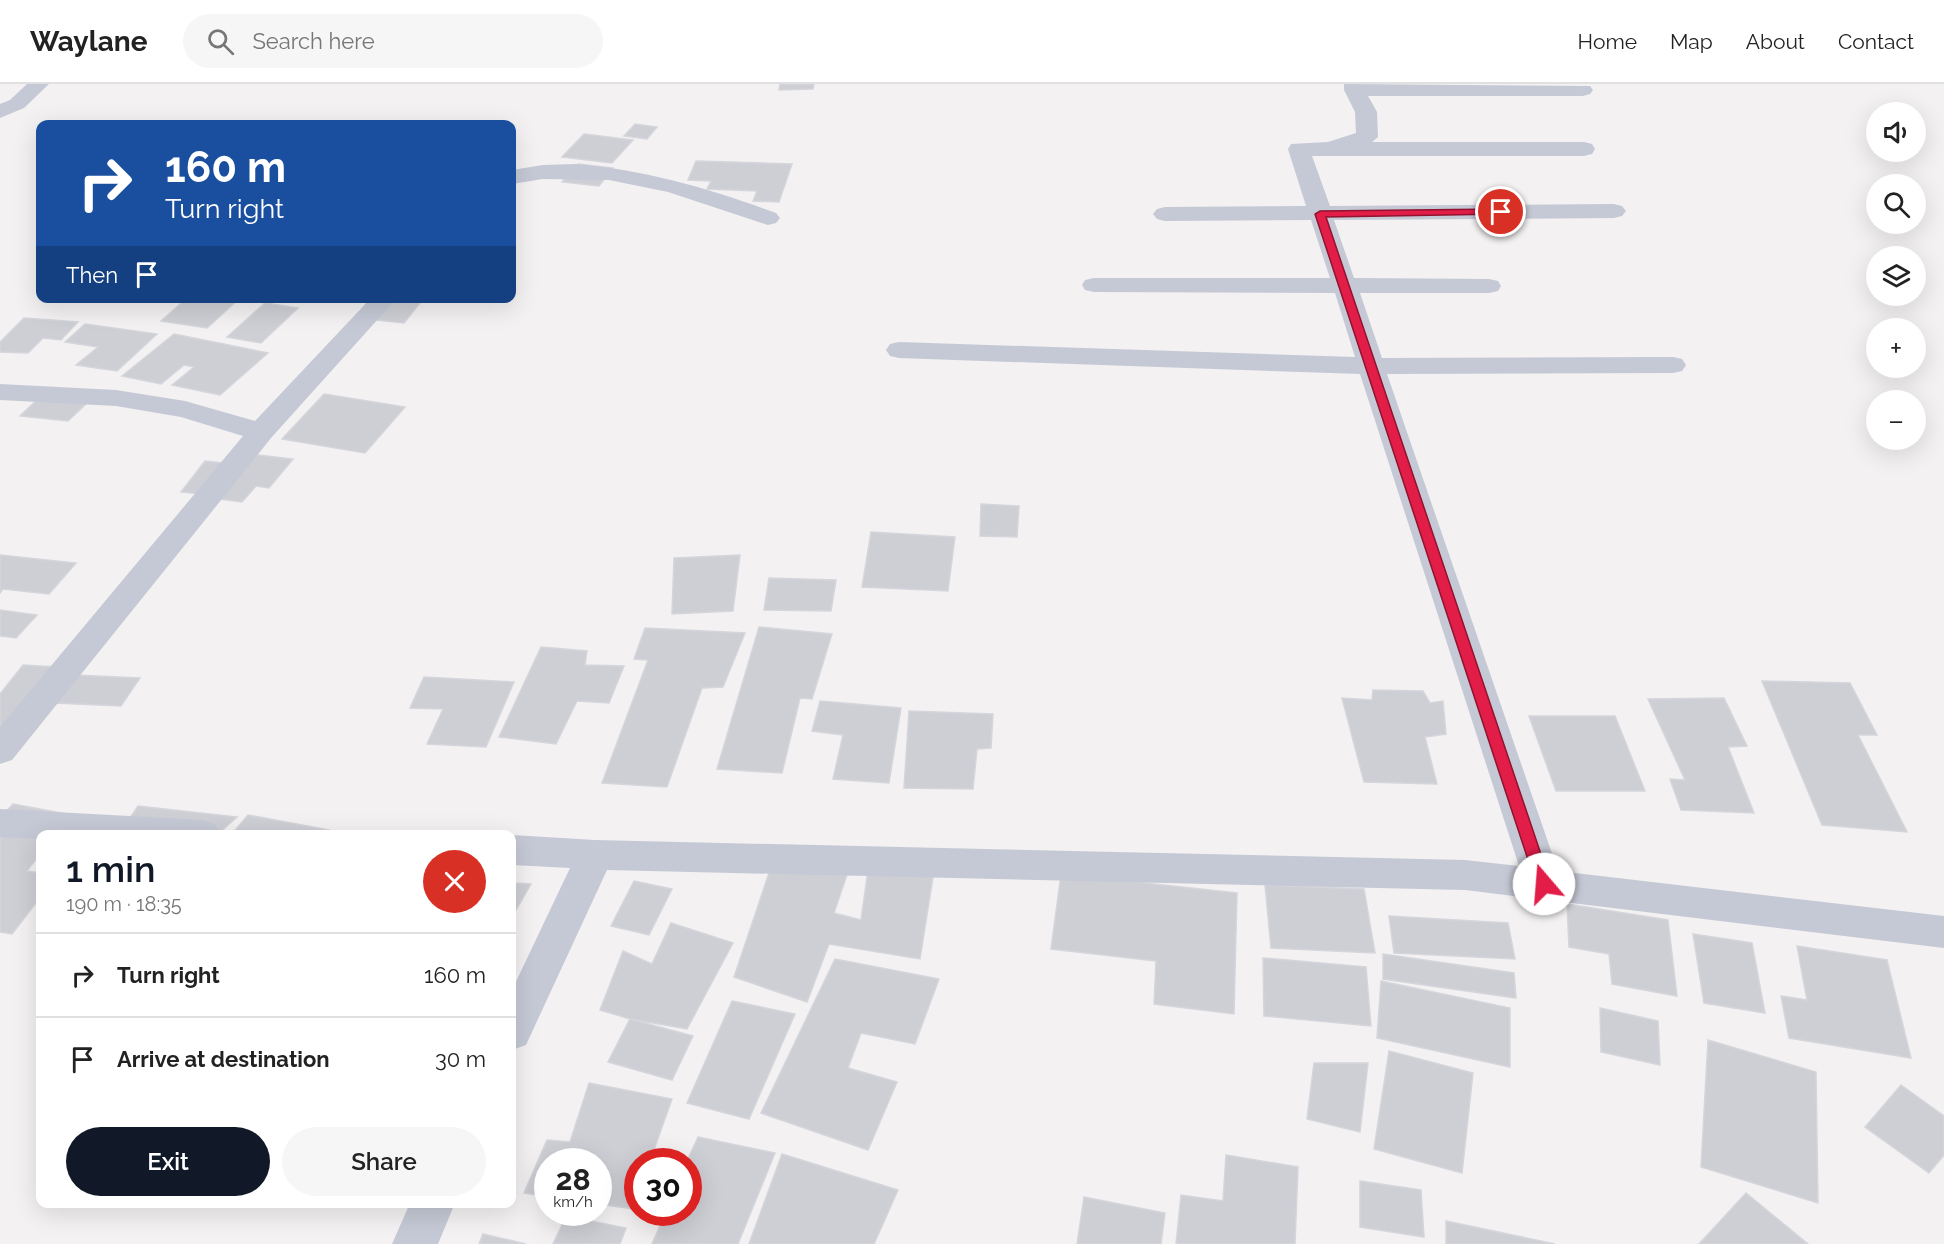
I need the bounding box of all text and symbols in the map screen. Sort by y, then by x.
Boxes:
search box [183,14,603,68]
text: Waylane [30,25,147,58]
icon: search [204,25,237,58]
text: Search here [252,28,375,54]
text: Home [1578,29,1637,54]
text: Map [1670,29,1713,54]
text: About [1746,29,1805,54]
text: Contact [1838,29,1914,54]
map controls [1866,102,1926,450]
button: sound [1866,102,1926,162]
text: 160 m [165,143,286,192]
icon: right [66,144,144,222]
button: search [1866,174,1926,234]
pin [1475,186,1526,237]
text: Turn right [165,193,284,224]
icon: arrive [1484,195,1517,228]
button: layers [1866,246,1926,306]
icon: arrive [130,258,163,291]
text: Then [66,262,118,288]
button: + [1866,318,1926,378]
button: − [1866,390,1926,450]
text: 1 min [66,848,155,890]
button: close [423,850,486,913]
position arrow [1512,852,1576,916]
text: 190 m · 18:35 [66,892,182,916]
icon: right [66,959,99,992]
text: Turn right [117,962,220,988]
text: 160 m [424,962,486,988]
icon: arrive [66,1043,99,1076]
text: Arrive at destination [117,1046,330,1072]
text: 30 m [435,1046,486,1072]
button: Exit [66,1127,270,1196]
button: Share [282,1127,486,1196]
speed limit sign: 30 [624,1148,702,1226]
text: 28 [555,1162,591,1197]
text: km/h [553,1193,593,1211]

